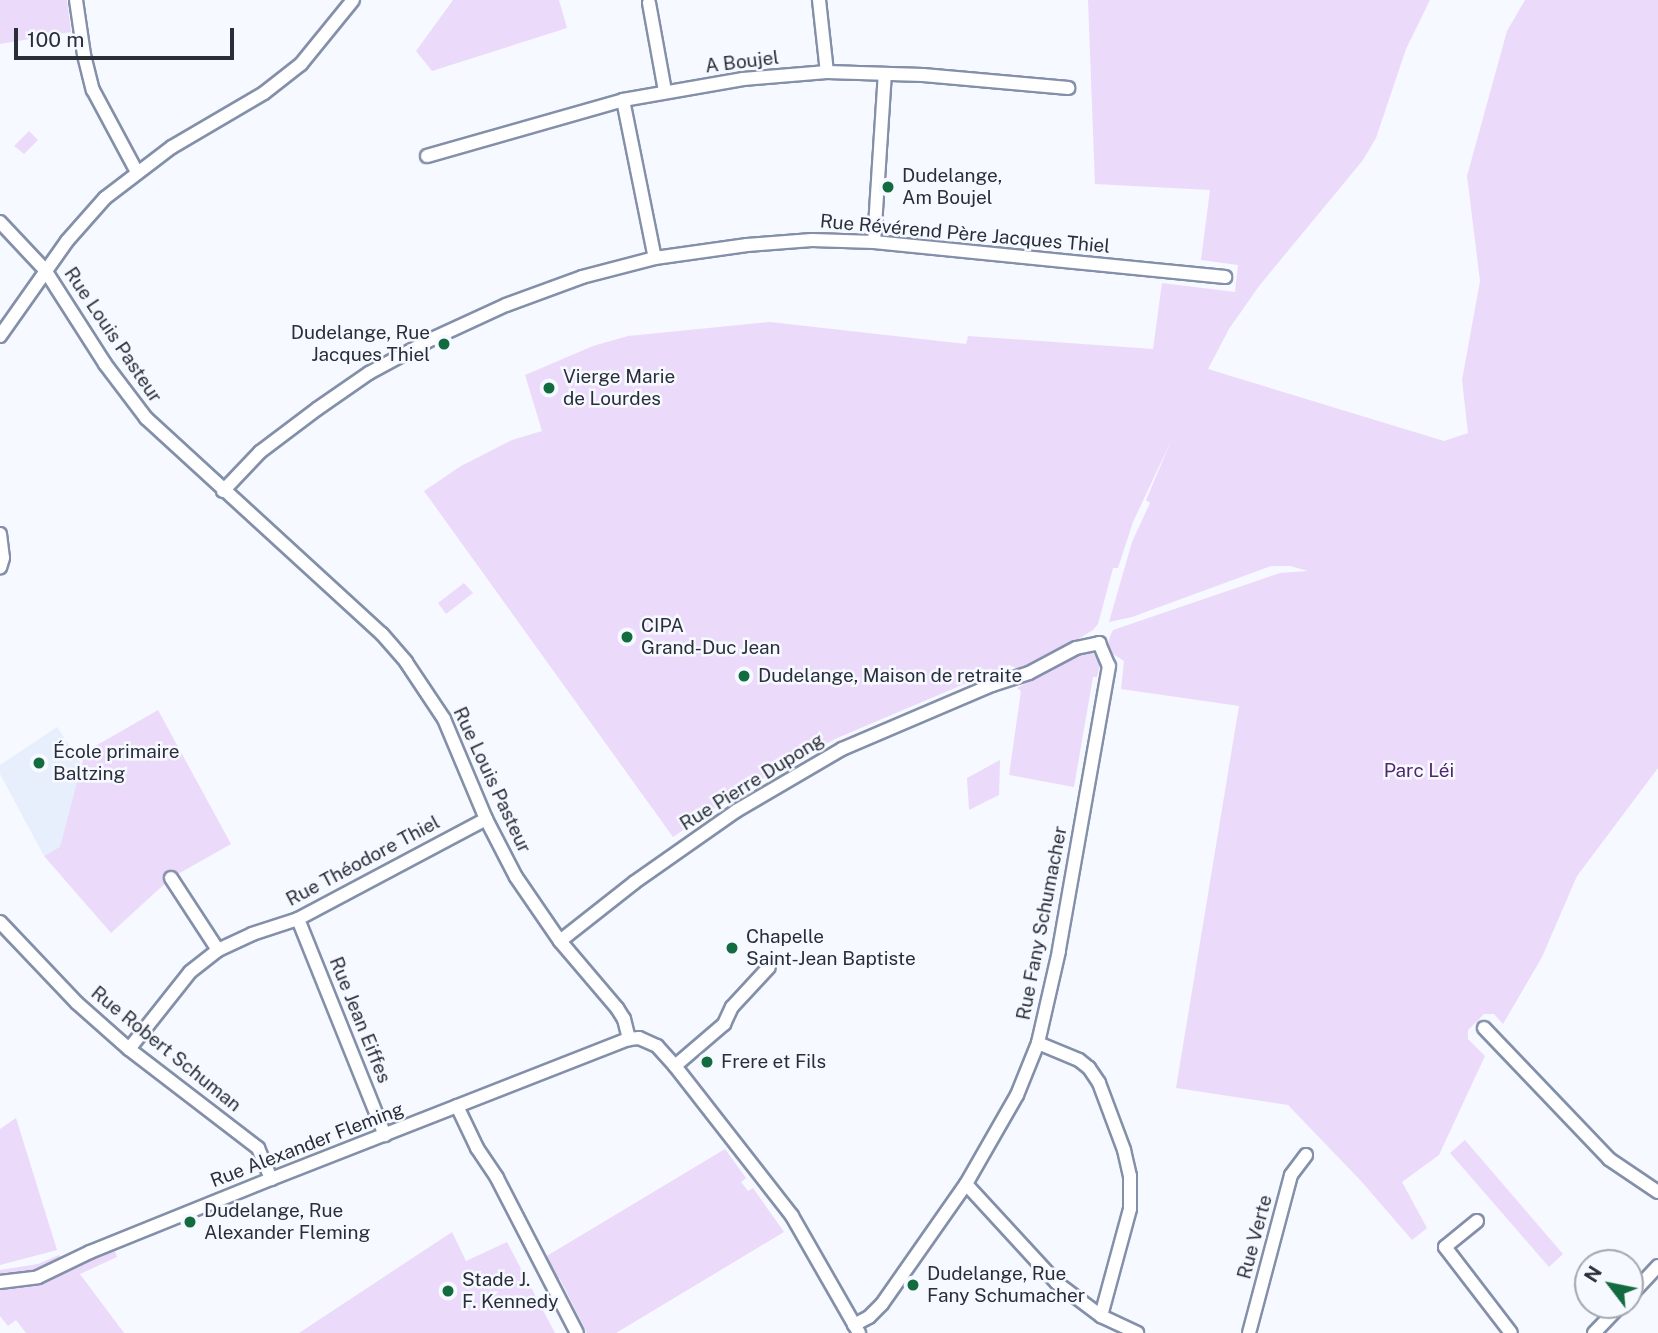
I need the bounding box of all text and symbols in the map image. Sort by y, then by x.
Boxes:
scale bar [18,14,238,58]
text: 100 m [27,27,84,52]
street label: A Boujel [704,46,780,78]
place label: Dudelange, Am Boujel [902,165,1002,209]
marker: Dudelange, Am Boujel [880,179,896,195]
street label: Rue Révérend Père Jacques Thiel [819,210,1111,258]
street label: Rue Louis Pasteur [59,263,167,407]
place label: Dudelange, Rue Jacques Thiel [291,322,430,366]
marker: Dudelange, Rue Jacques Thiel [436,336,452,352]
place label: Vierge Marie de Lourdes [563,366,675,410]
marker: Vierge Marie de Lourdes [541,380,557,396]
place label: CIPA Grand-Duc Jean [641,615,781,659]
marker: CIPA Grand-Duc Jean [619,629,635,645]
place label: Dudelange, Maison de retraite [758,665,1023,687]
marker: Dudelange, Maison de retraite [736,668,752,684]
street label: Rue Louis Pasteur [448,703,536,857]
street label: Rue Pierre Dupong [676,728,828,836]
place label: École primaire Baltzing [53,741,180,785]
marker: École primaire Baltzing [31,755,47,771]
park label: Parc Léi [1384,760,1454,782]
street label: Rue Théodore Thiel [282,811,444,911]
street label: Rue Fany Schumacher [1012,824,1072,1022]
place label: Chapelle Saint-Jean Baptiste [746,926,916,970]
marker: Chapelle Saint-Jean Baptiste [724,940,740,956]
street label: Rue Jean Eiffes [324,954,396,1086]
street label: Rue Robert Schuman [86,981,246,1117]
place label: Frere et Fils [721,1051,827,1073]
marker: Frere et Fils [699,1054,715,1070]
street label: Rue Alexander Fleming [207,1098,407,1192]
street label: Rue Verte [1233,1192,1277,1282]
place label: Dudelange, Rue Alexander Fleming [204,1200,370,1244]
marker: Dudelange, Rue Alexander Fleming [182,1214,198,1230]
north arrow [1574,1249,1644,1319]
text: N [1580,1262,1606,1286]
place label: Dudelange, Rue Fany Schumacher [927,1263,1085,1307]
place label: Stade J. F. Kennedy [462,1269,558,1313]
marker: Dudelange, Rue Fany Schumacher [905,1277,921,1293]
marker: Stade J. F. Kennedy [440,1283,456,1299]

